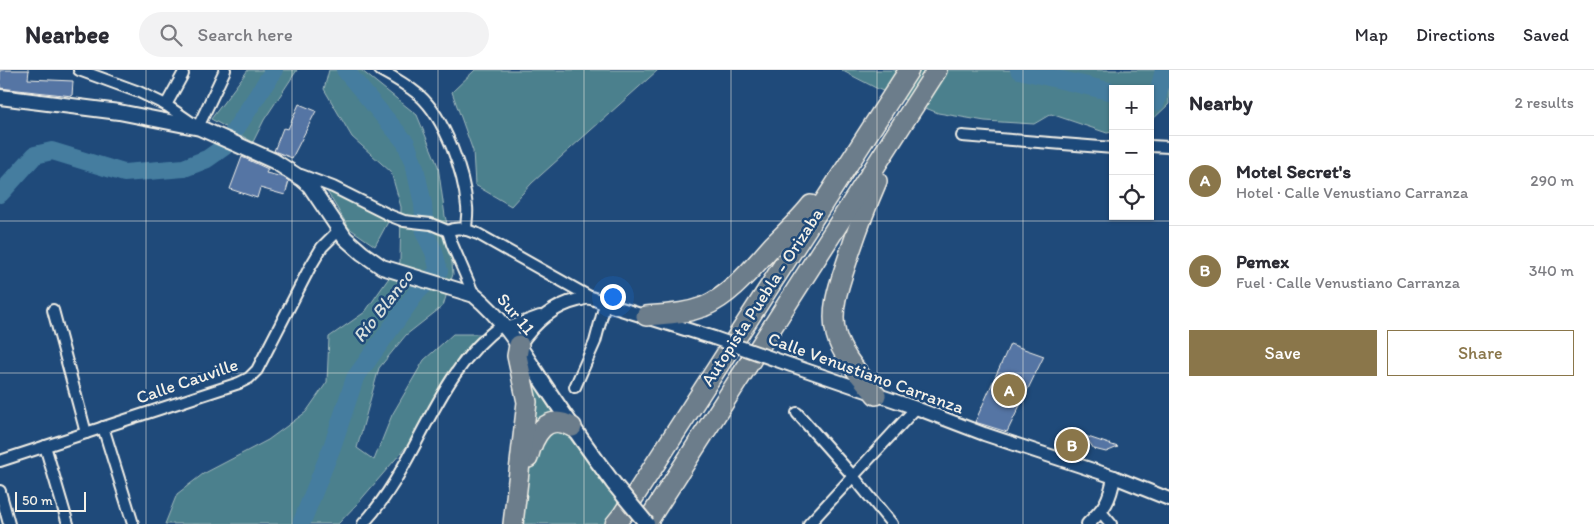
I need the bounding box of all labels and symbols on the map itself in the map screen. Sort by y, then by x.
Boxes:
street label: Autopista Puebla - Orizaba [696,203,828,390]
water label: Río Blanco [348,264,419,347]
your location [600,284,626,310]
street label: Sur 11 [492,289,540,339]
street label: Calle Venustiano Carranza [765,327,968,419]
street label: Calle Cauville [133,353,241,409]
pin: A [993,371,1025,409]
pin: B [1056,426,1088,464]
scale bar [15,489,86,512]

